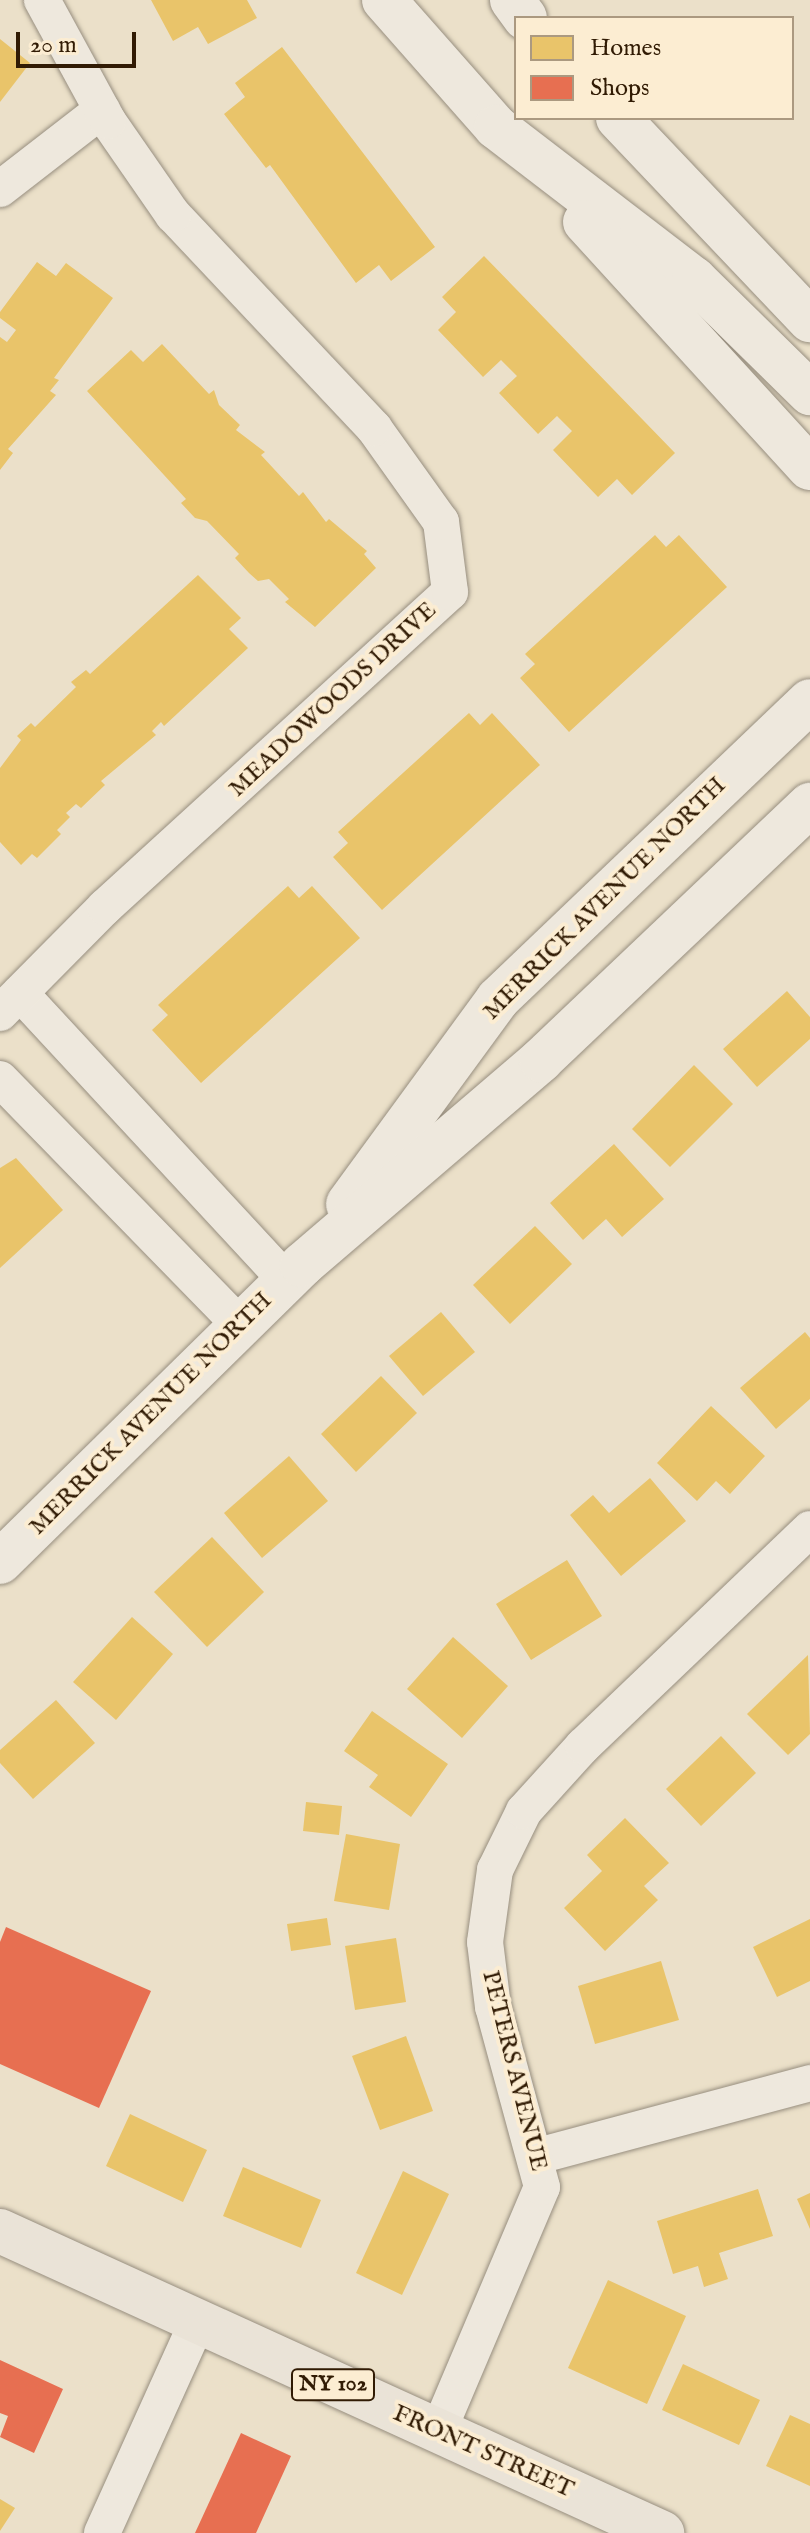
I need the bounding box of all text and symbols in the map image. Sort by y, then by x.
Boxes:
scale bar [20,16,140,66]
legend [514,16,794,120]
text: 20 m [30,30,77,61]
text: Homes [590,33,661,64]
text: Shops [590,73,649,104]
street label: MEADOWOODS DRIVE [223,596,443,804]
street label: MERRICK AVENUE NORTH [478,772,732,1026]
street label: MERRICK AVENUE NORTH [24,1287,278,1541]
street label: PETERS AVENUE [475,1968,553,2174]
road number: NY 102 [289,2367,377,2403]
street label: FRONT STREET [388,2399,578,2505]

